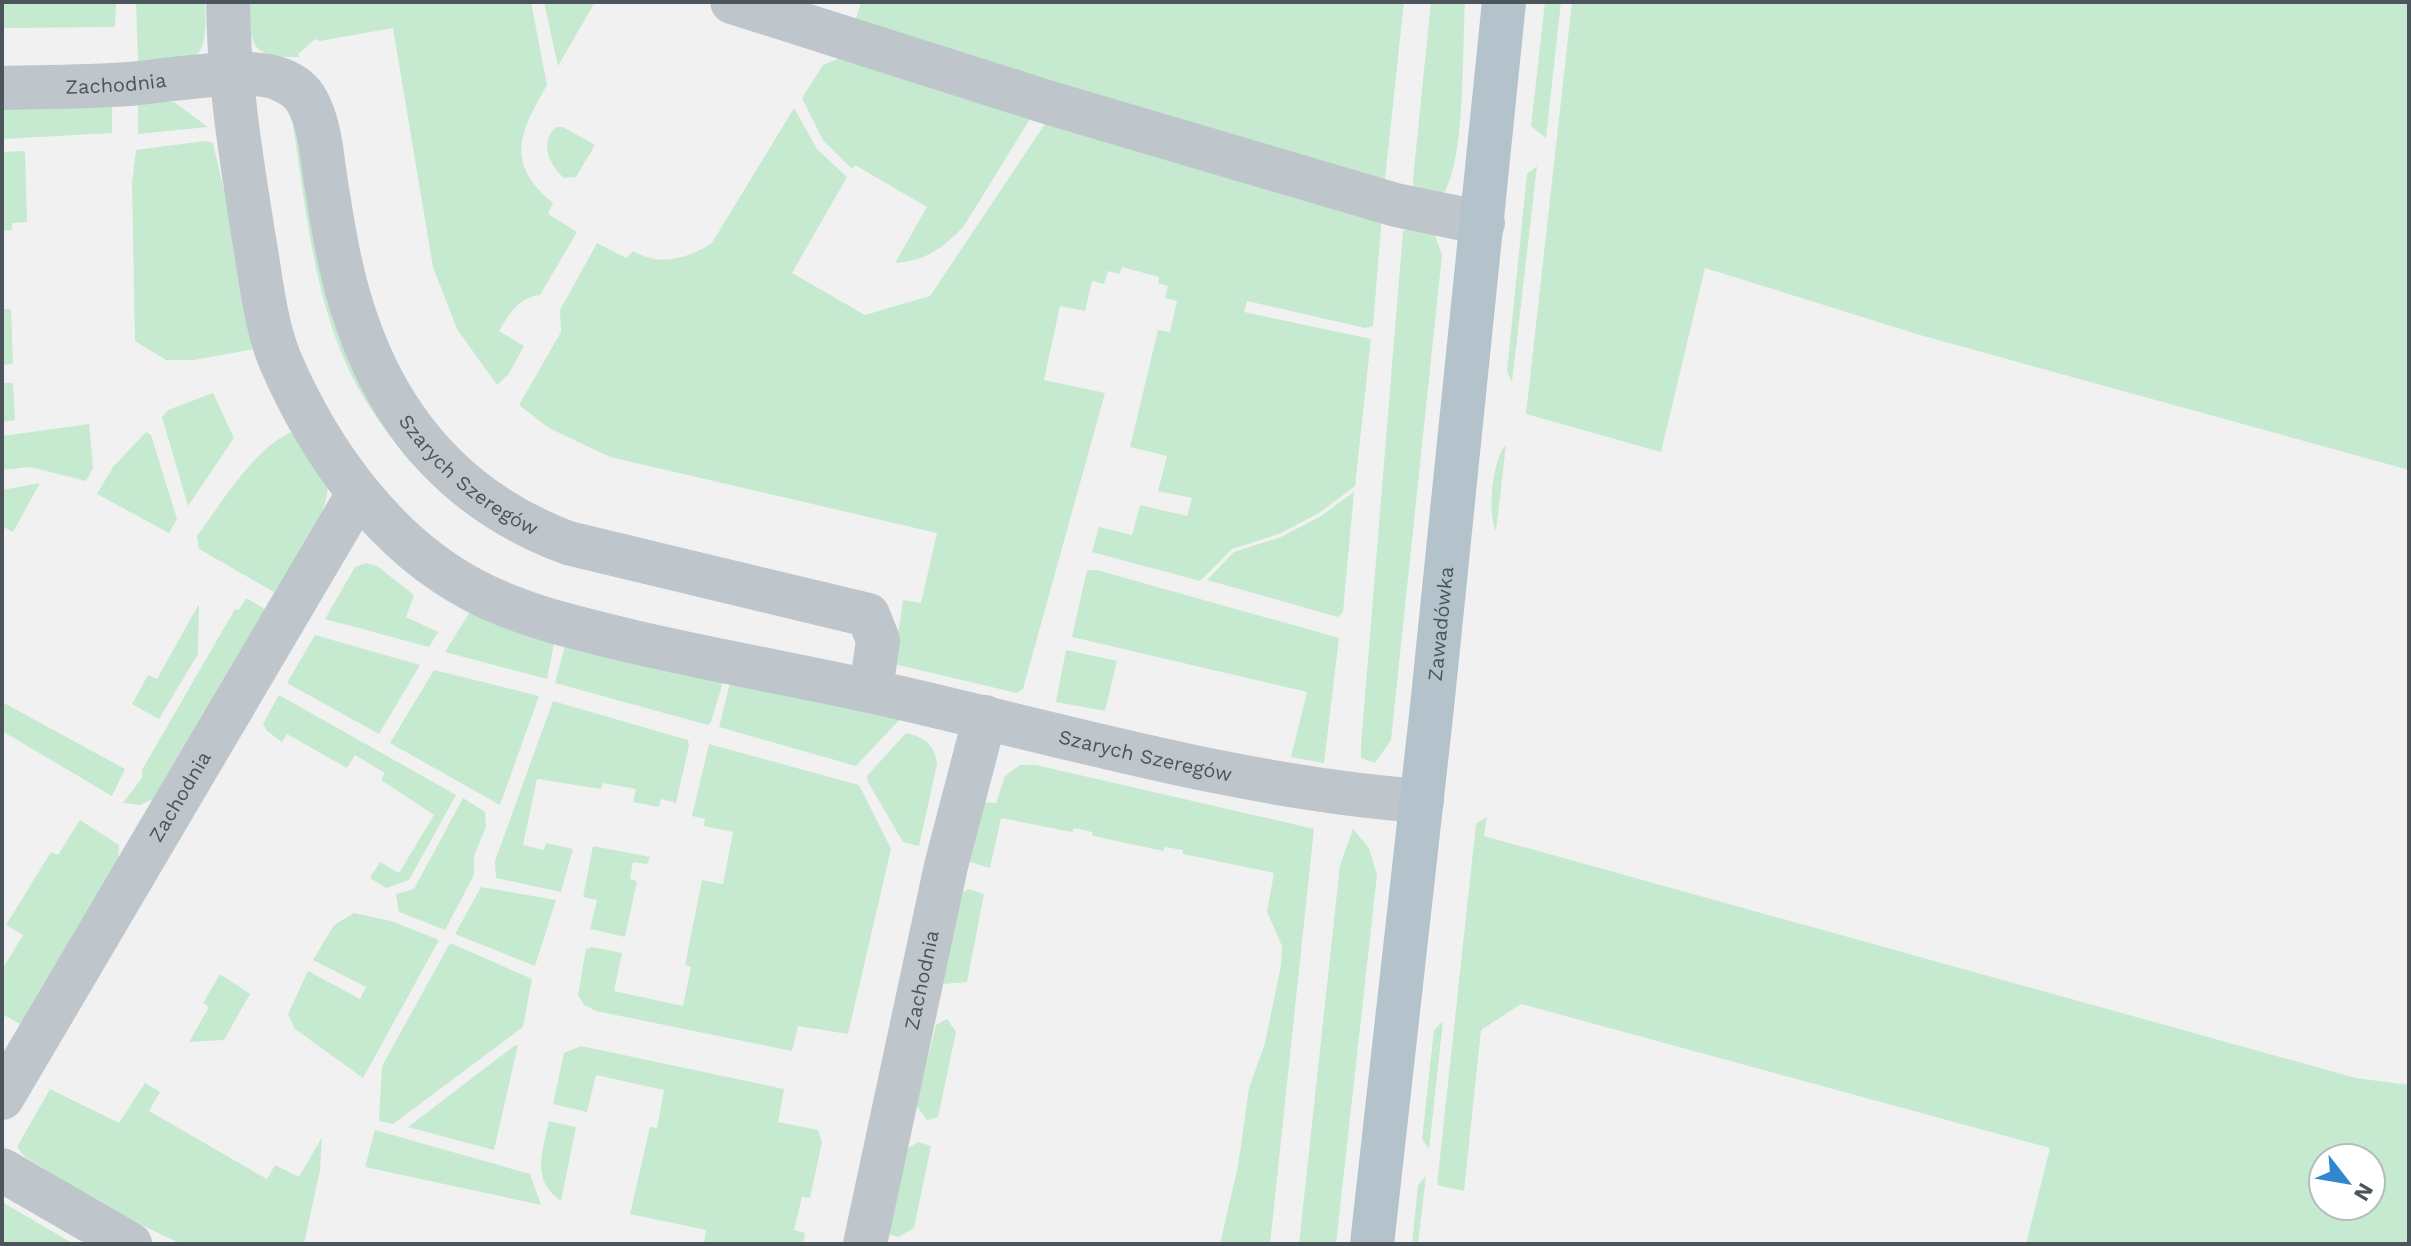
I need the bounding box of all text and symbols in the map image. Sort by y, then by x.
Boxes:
street label: Zachodnia [65,68,168,99]
street label: Szarych Szeregów [394,410,543,541]
street label: Zawadówka [1423,565,1458,682]
street label: Szarych Szeregów [1056,724,1234,786]
street label: Zachodnia [144,747,216,846]
street label: Zachodnia [899,928,944,1032]
north arrow [2307,1142,2387,1222]
text: N [2349,1179,2379,1205]

